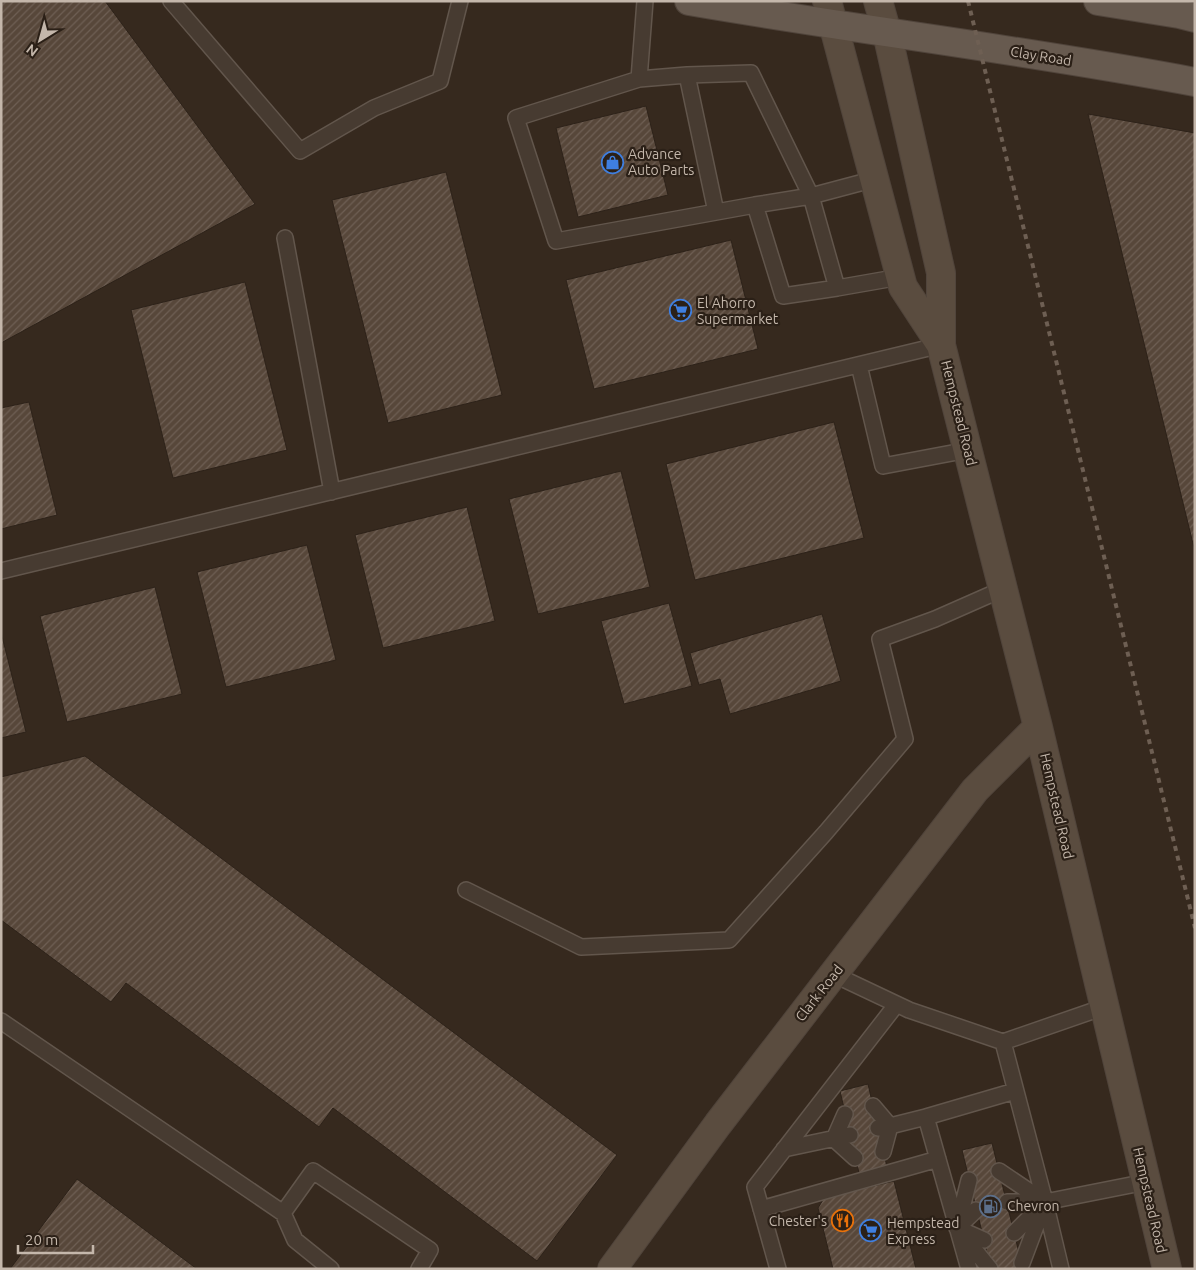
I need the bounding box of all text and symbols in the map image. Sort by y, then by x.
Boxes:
north arrow [15,15,65,65]
text: N [23,41,41,60]
street label: Clay Road [1009,43,1073,69]
place label: Advance Auto Parts [628,146,694,178]
shop icon: Advance Auto Parts [600,150,624,174]
place label: El Ahorro Supermarket [697,295,779,327]
supermarket icon: El Ahorro Supermarket [669,299,693,323]
street label: Hempstead Road [938,359,980,467]
street label: Hempstead Road [1037,752,1077,860]
street label: Clark Road [792,962,846,1024]
street label: Hempstead Road [1130,1146,1170,1254]
fuel station icon: Chevron [979,1194,1003,1218]
place label: Chevron [1007,1198,1060,1214]
restaurant icon: Chester's [831,1209,855,1233]
place label: Chester's [769,1213,827,1229]
place label: Hempstead Express [887,1215,959,1247]
supermarket icon: Hempstead Express [859,1219,883,1243]
scale bar [18,1222,92,1254]
text: 20 m [25,1231,58,1248]

